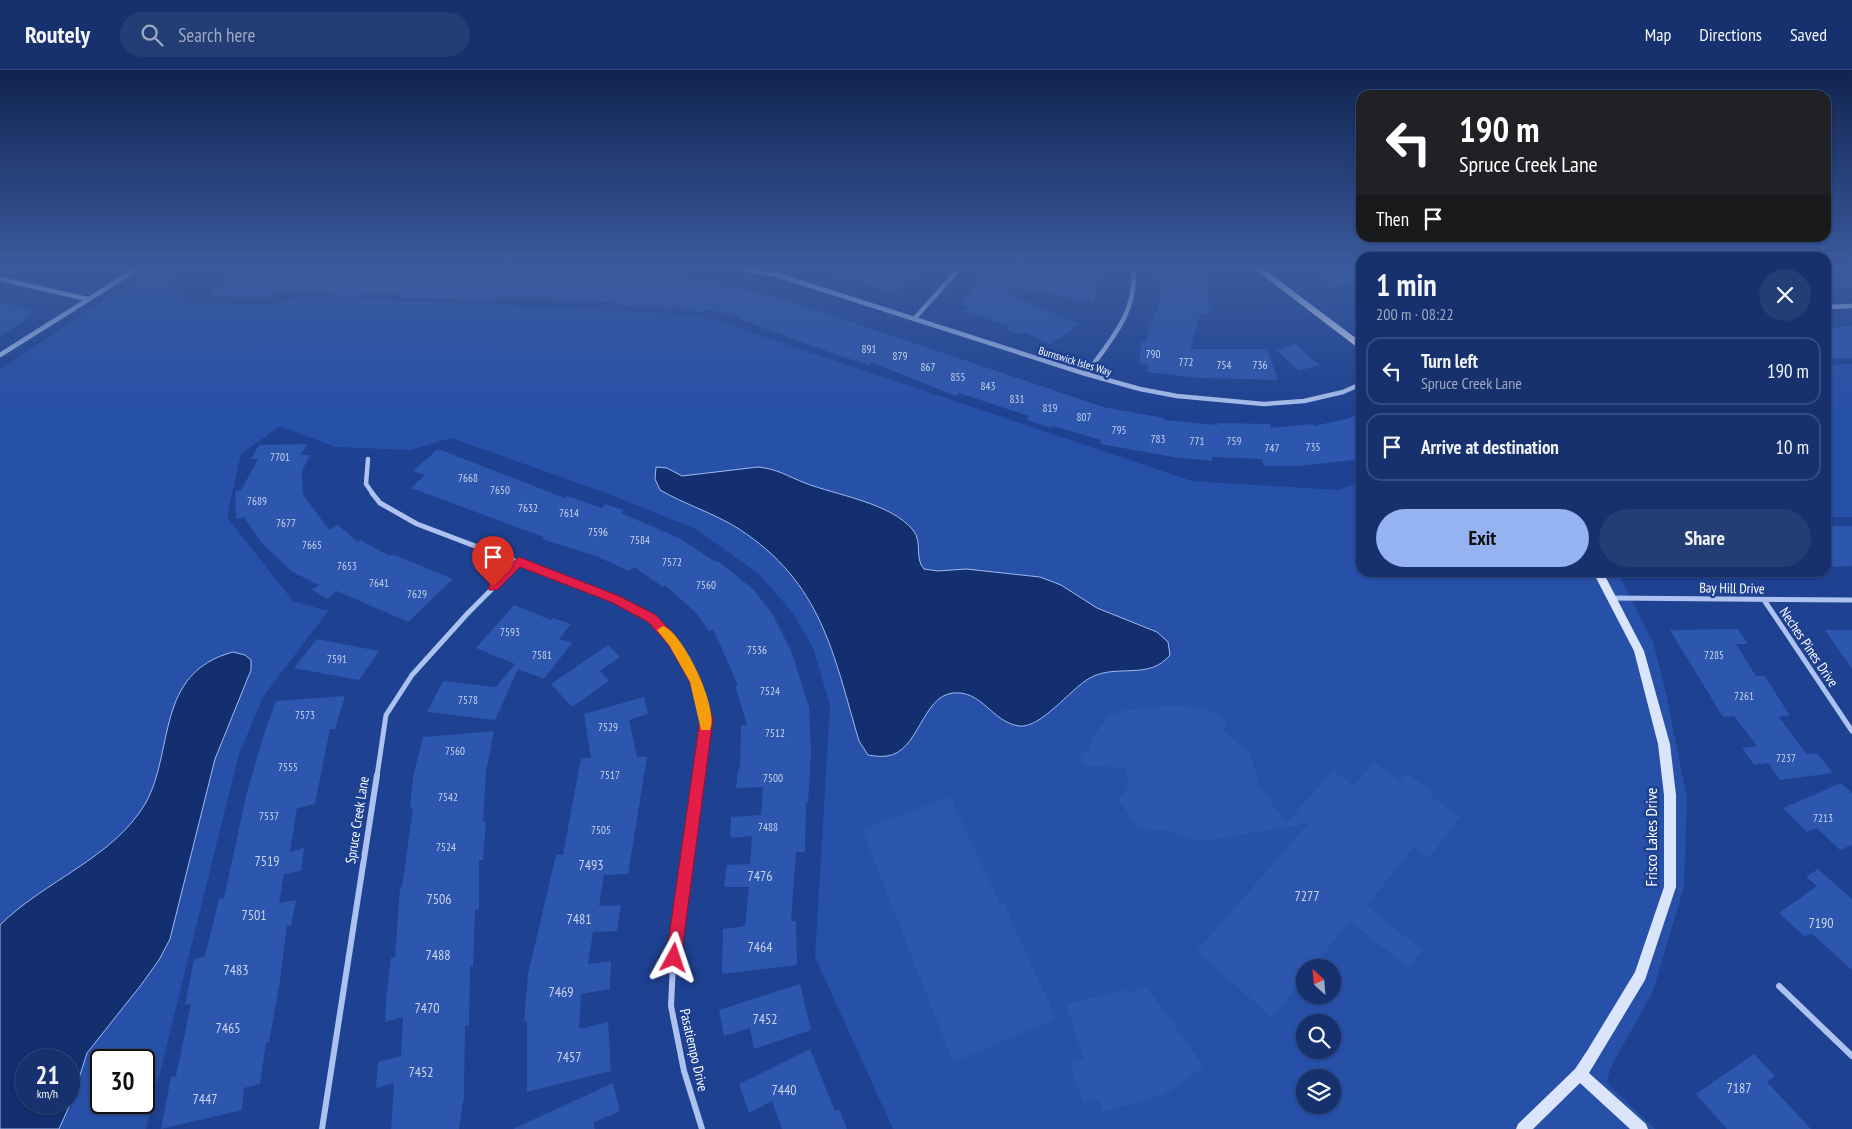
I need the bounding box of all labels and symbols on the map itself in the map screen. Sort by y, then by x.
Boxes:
house number: 891 [862,342,876,356]
street label: Burnswick Isles Way [1037,343,1114,379]
house number: 790 [1146,347,1160,361]
house number: 879 [893,349,907,363]
house number: 772 [1179,355,1193,369]
house number: 754 [1217,358,1231,372]
house number: 736 [1253,358,1267,372]
house number: 867 [921,360,935,374]
house number: 855 [951,370,965,384]
house number: 843 [981,379,995,393]
house number: 831 [1010,392,1024,406]
house number: 819 [1043,401,1057,415]
house number: 807 [1077,410,1091,424]
house number: 795 [1112,423,1126,437]
house number: 783 [1151,432,1165,446]
house number: 771 [1190,434,1204,448]
house number: 759 [1227,434,1241,448]
house number: 735 [1306,440,1320,454]
house number: 747 [1265,441,1279,455]
house number: 7701 [270,450,290,464]
house number: 7668 [458,471,478,485]
house number: 7650 [490,483,510,497]
house number: 7689 [247,494,267,508]
house number: 7632 [518,501,538,515]
house number: 7614 [559,506,579,520]
house number: 7677 [276,516,296,530]
house number: 7596 [588,525,608,539]
house number: 7584 [630,533,650,547]
pin [472,536,514,587]
house number: 7665 [302,538,322,552]
house number: 7572 [662,555,682,569]
house number: 7653 [337,559,357,573]
house number: 7641 [369,576,389,590]
house number: 7560 [696,578,716,592]
street label: Bay Hill Drive [1699,578,1765,598]
house number: 7629 [407,587,427,601]
street label: Neches Pines Drive [1776,604,1842,690]
house number: 7593 [500,625,520,639]
house number: 7536 [747,643,767,657]
house number: 7581 [532,648,552,662]
house number: 7285 [1704,648,1724,662]
house number: 7591 [327,652,347,666]
house number: 7524 [760,684,780,698]
house number: 7261 [1734,689,1754,703]
house number: 7578 [458,693,478,707]
house number: 7573 [295,708,315,722]
house number: 7529 [598,720,618,734]
house number: 7512 [765,726,785,740]
house number: 7560 [445,744,465,758]
house number: 7237 [1776,751,1796,765]
house number: 7555 [278,760,298,774]
house number: 7517 [600,768,620,782]
house number: 7500 [763,771,783,785]
street label: Spruce Creek Lane [341,775,373,865]
street label: Frisco Lakes Drive [1641,788,1661,886]
house number: 7542 [438,790,458,804]
house number: 7537 [259,809,279,823]
house number: 7213 [1813,811,1833,825]
house number: 7488 [758,820,778,834]
house number: 7505 [591,823,611,837]
house number: 7524 [436,840,456,854]
house number: 7519 [254,852,280,870]
house number: 7493 [578,856,604,874]
house number: 7476 [747,867,773,885]
house number: 7277 [1294,887,1320,905]
house number: 7506 [426,890,452,908]
house number: 7501 [241,906,267,924]
house number: 7481 [566,910,592,928]
house number: 7190 [1808,914,1834,932]
position arrow [647,931,699,983]
house number: 7464 [747,938,773,956]
house number: 7488 [425,946,451,964]
north arrow [1296,959,1341,1004]
house number: 7483 [223,961,249,979]
house number: 7469 [548,983,574,1001]
house number: 7470 [414,999,440,1017]
street label: Pasatiempo Drive [676,1007,712,1093]
house number: 7452 [752,1010,778,1028]
house number: 7465 [215,1019,241,1037]
house number: 7457 [556,1048,582,1066]
speed limit sign: 30 [90,1049,155,1114]
house number: 7452 [408,1063,434,1081]
house number: 7187 [1726,1079,1752,1097]
house number: 7440 [771,1081,797,1099]
house number: 7447 [192,1090,218,1108]

